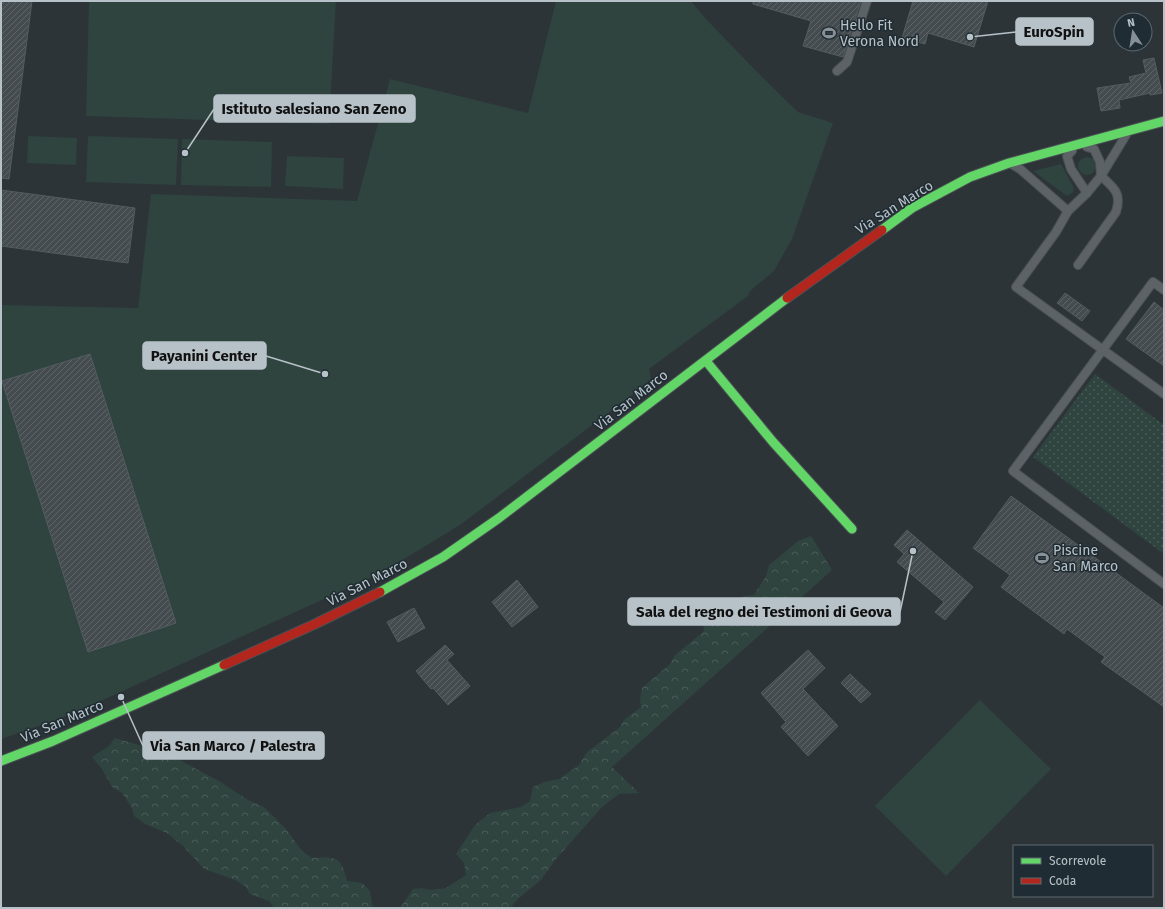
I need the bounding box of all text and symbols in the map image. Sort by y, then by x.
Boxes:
north arrow [1113,12,1153,52]
text: N [1126,16,1136,30]
place label: Hello Fit Verona Nord [840,17,919,50]
callout: EuroSpin [1016,18,1093,45]
text: EuroSpin [1024,23,1085,41]
sports icon: Hello Fit Verona Nord [821,25,837,41]
callout: Istituto salesiano San Zeno [214,95,415,122]
text: Istituto salesiano San Zeno [222,100,407,118]
street label: Via San Marco [852,177,936,238]
callout: Payanini Center [143,342,266,369]
text: Payanini Center [151,347,258,365]
street label: Via San Marco [591,367,671,434]
place label: Piscine San Marco [1053,542,1118,575]
sports icon: Piscine San Marco [1034,550,1050,566]
street label: Via San Marco [324,555,410,610]
callout: Sala del regno dei Testimoni di Geova [628,598,900,625]
text: Sala del regno dei Testimoni di Geova [636,603,892,621]
street label: Via San Marco [18,696,106,747]
callout: Via San Marco / Palestra [143,732,324,759]
text: Via San Marco / Palestra [149,737,316,755]
legend [1013,845,1153,897]
text: Scorrevole [1049,854,1106,868]
text: Coda [1049,874,1076,888]

